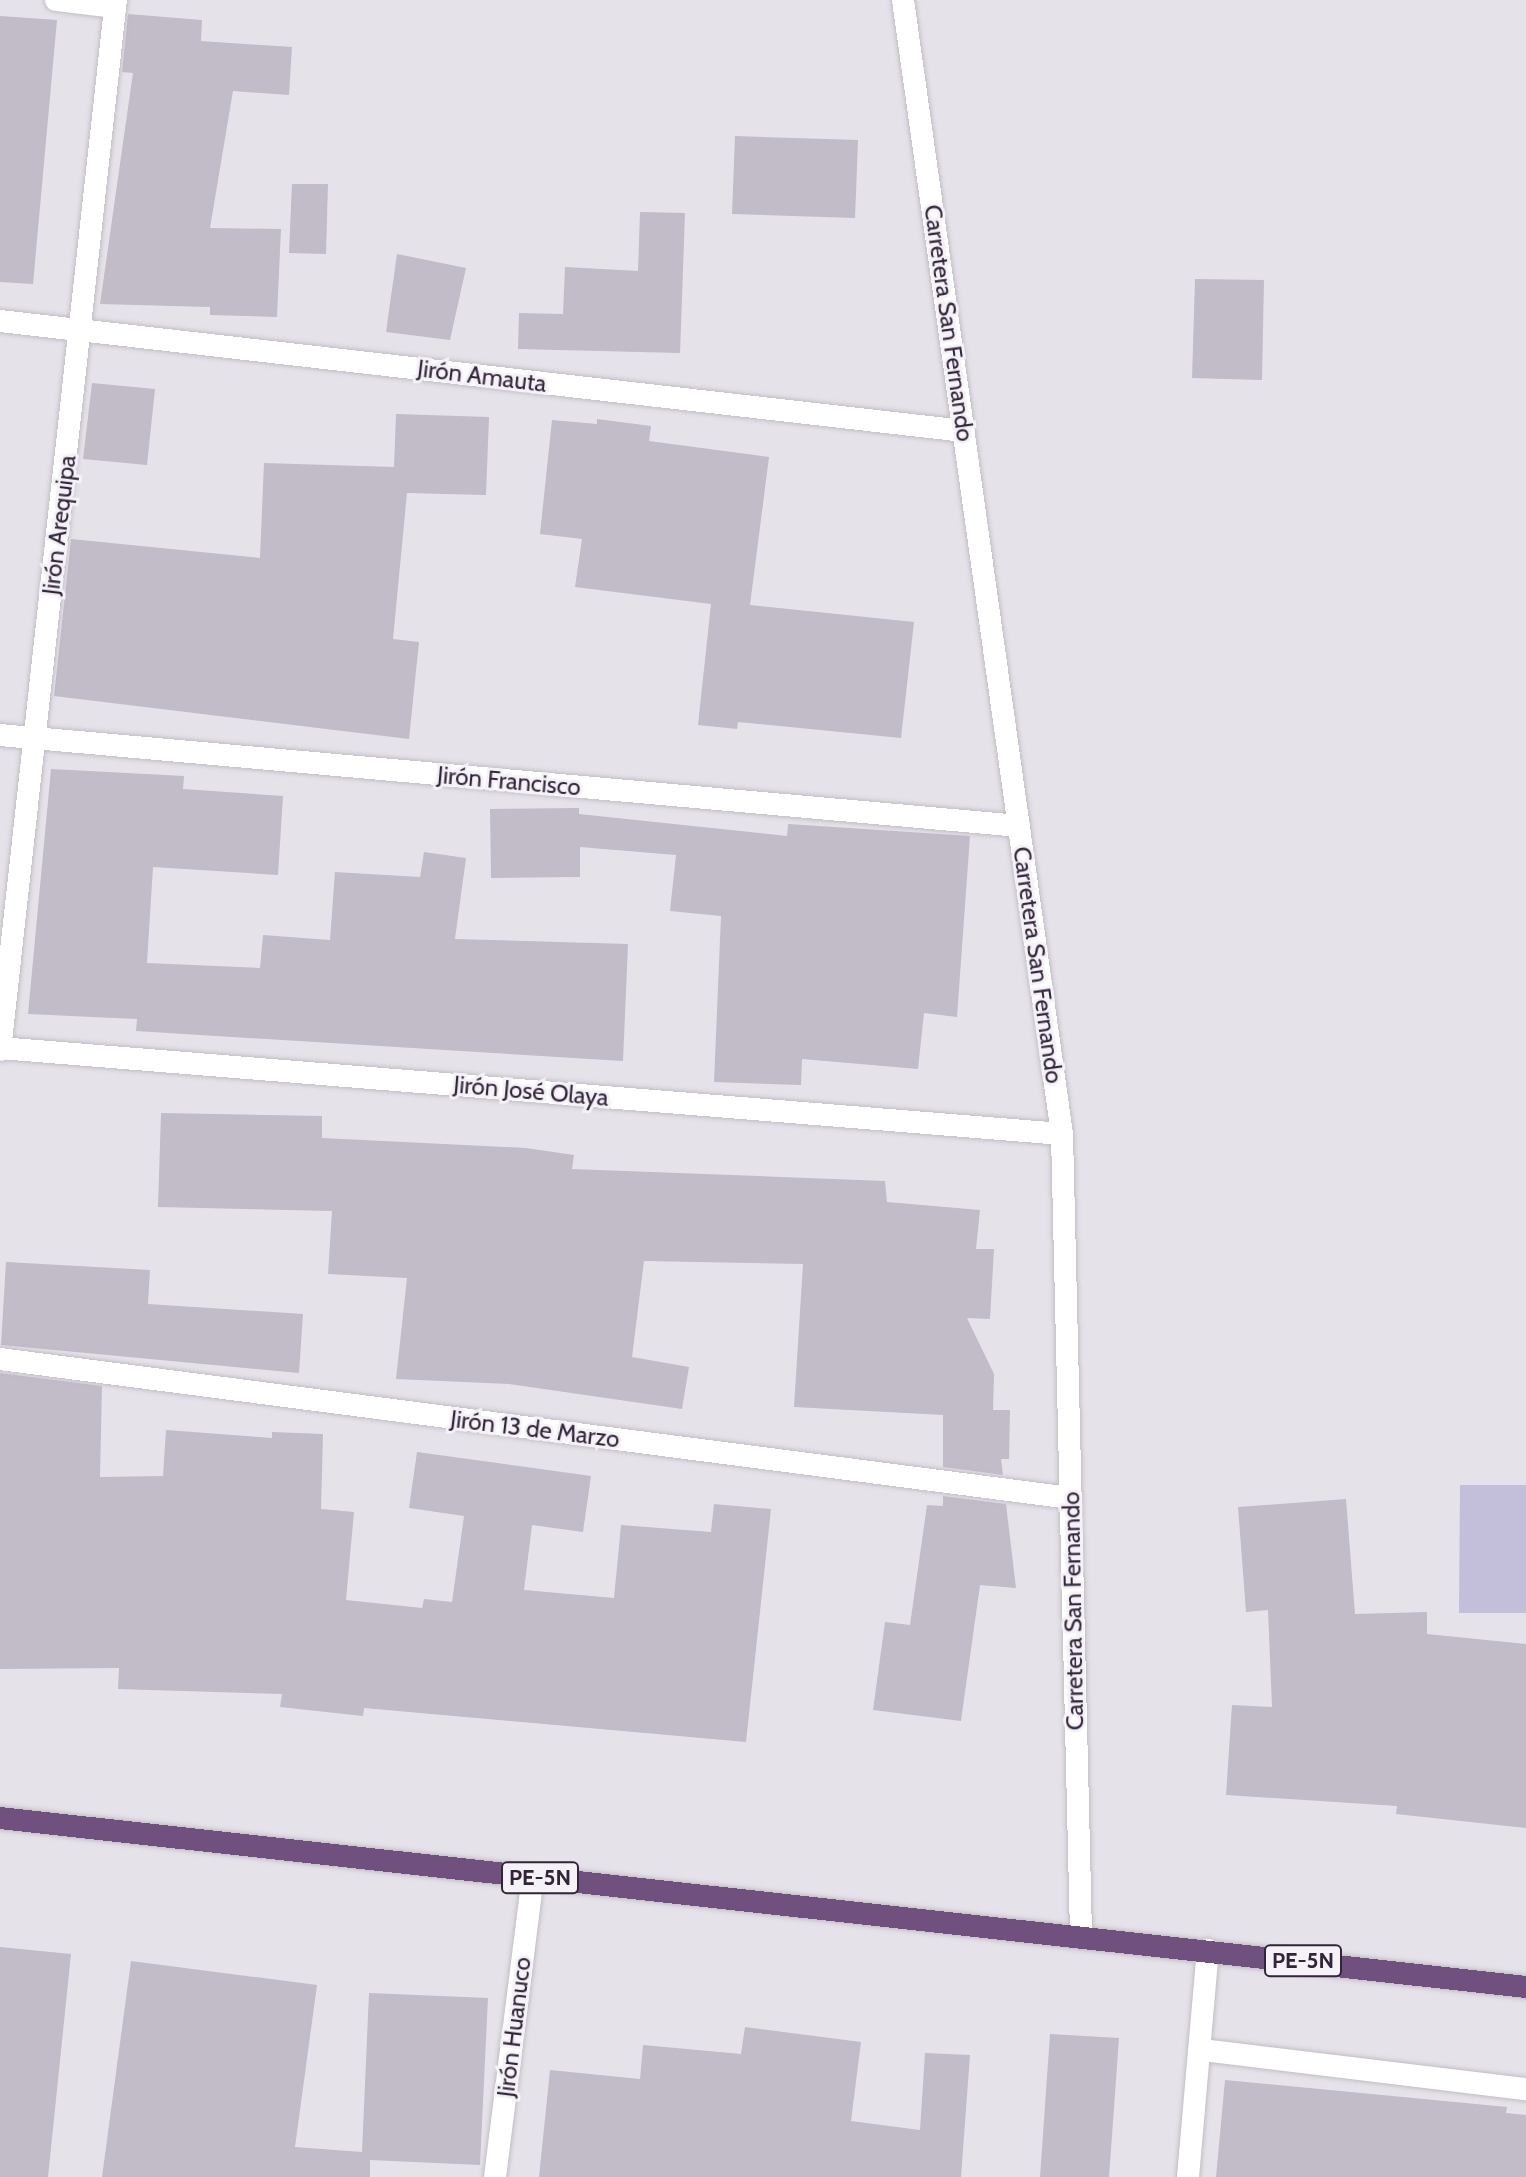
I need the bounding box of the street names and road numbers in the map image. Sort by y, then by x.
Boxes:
street label: Carretera San Fernando [918,203,980,443]
street label: Jirón Amauta [416,354,548,398]
street label: Jirón Arequipa [36,453,82,597]
street label: Jirón Francisco [436,760,582,802]
street label: Carretera San Fernando [1007,845,1069,1085]
street label: Jirón José Olaya [452,1070,610,1112]
street label: Jirón 13 de Marzo [449,1404,621,1454]
street label: Carretera San Fernando [1057,1491,1089,1731]
road number: PE-5N [500,1860,580,1896]
road number: PE-5N [1263,1943,1343,1979]
street label: Jirón Huanuco [491,1955,537,2099]

